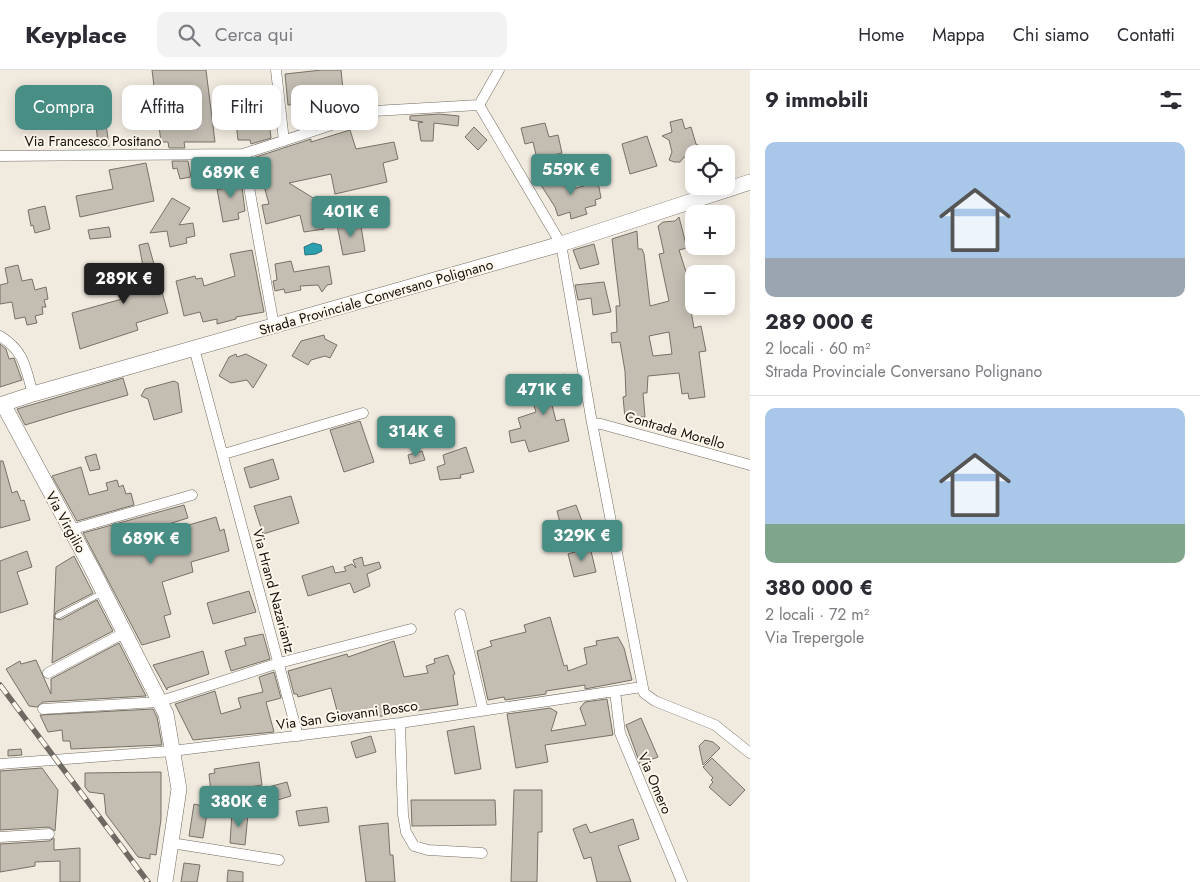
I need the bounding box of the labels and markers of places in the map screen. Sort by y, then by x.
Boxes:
pin: 559K € [530,154,612,196]
pin: 689K € [190,156,272,199]
pin: 401K € [310,196,392,238]
pin: 289K € [83,262,165,305]
pin: 471K € [503,374,585,416]
pin: 314K € [375,416,457,458]
pin: 329K € [541,520,623,562]
pin: 689K € [110,522,192,565]
pin: 380K € [198,786,280,828]

